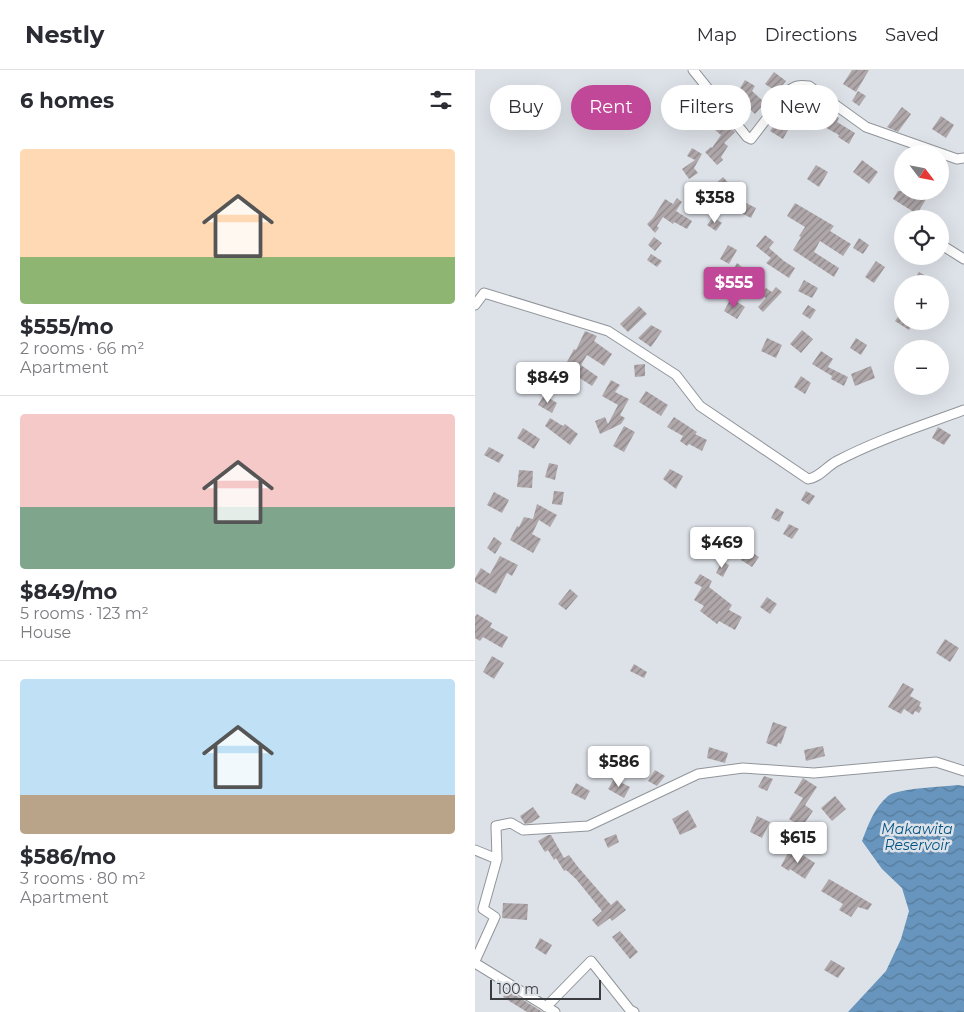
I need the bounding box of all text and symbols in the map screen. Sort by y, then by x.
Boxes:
text: Nestly [25,20,104,49]
text: Map [697,24,737,46]
text: Directions [765,24,857,46]
text: Saved [885,24,939,46]
chip: Buy [490,85,561,130]
chip: Rent [571,85,651,130]
chip: Filters [661,85,751,130]
chip: New [761,85,839,130]
icon: filters [427,86,455,114]
text: 6 homes [20,88,114,113]
north arrow [894,145,949,200]
map controls [894,145,949,395]
icon: home [193,181,283,271]
pin: $358 [685,182,745,224]
text: $358 [695,188,735,207]
button: locate [894,210,949,265]
pin: $555 [704,266,764,309]
text: $555 [715,273,753,292]
button: + [894,275,949,330]
text: $555/mo [20,314,113,339]
text: 2 rooms · 66 m² [20,339,144,358]
button: − [894,340,949,395]
text: Apartment [20,358,109,377]
pin: $849 [518,362,578,404]
text: $849 [527,368,569,387]
icon: home [193,447,283,537]
pin: $469 [692,526,752,569]
text: $469 [701,533,743,552]
text: $849/mo [20,579,117,604]
text: 5 rooms · 123 m² [20,604,149,623]
text: House [20,623,71,642]
icon: home [193,712,283,802]
pin: $586 [589,746,649,788]
text: $586 [599,752,639,771]
water label: Makawita Reservoir [881,820,953,854]
pin: $615 [768,822,828,864]
text: $615 [780,828,816,847]
text: $586/mo [20,844,116,869]
text: 3 rooms · 80 m² [20,869,146,888]
text: Apartment [20,888,109,907]
scale bar [490,977,601,1000]
text: 100 m [497,980,539,998]

